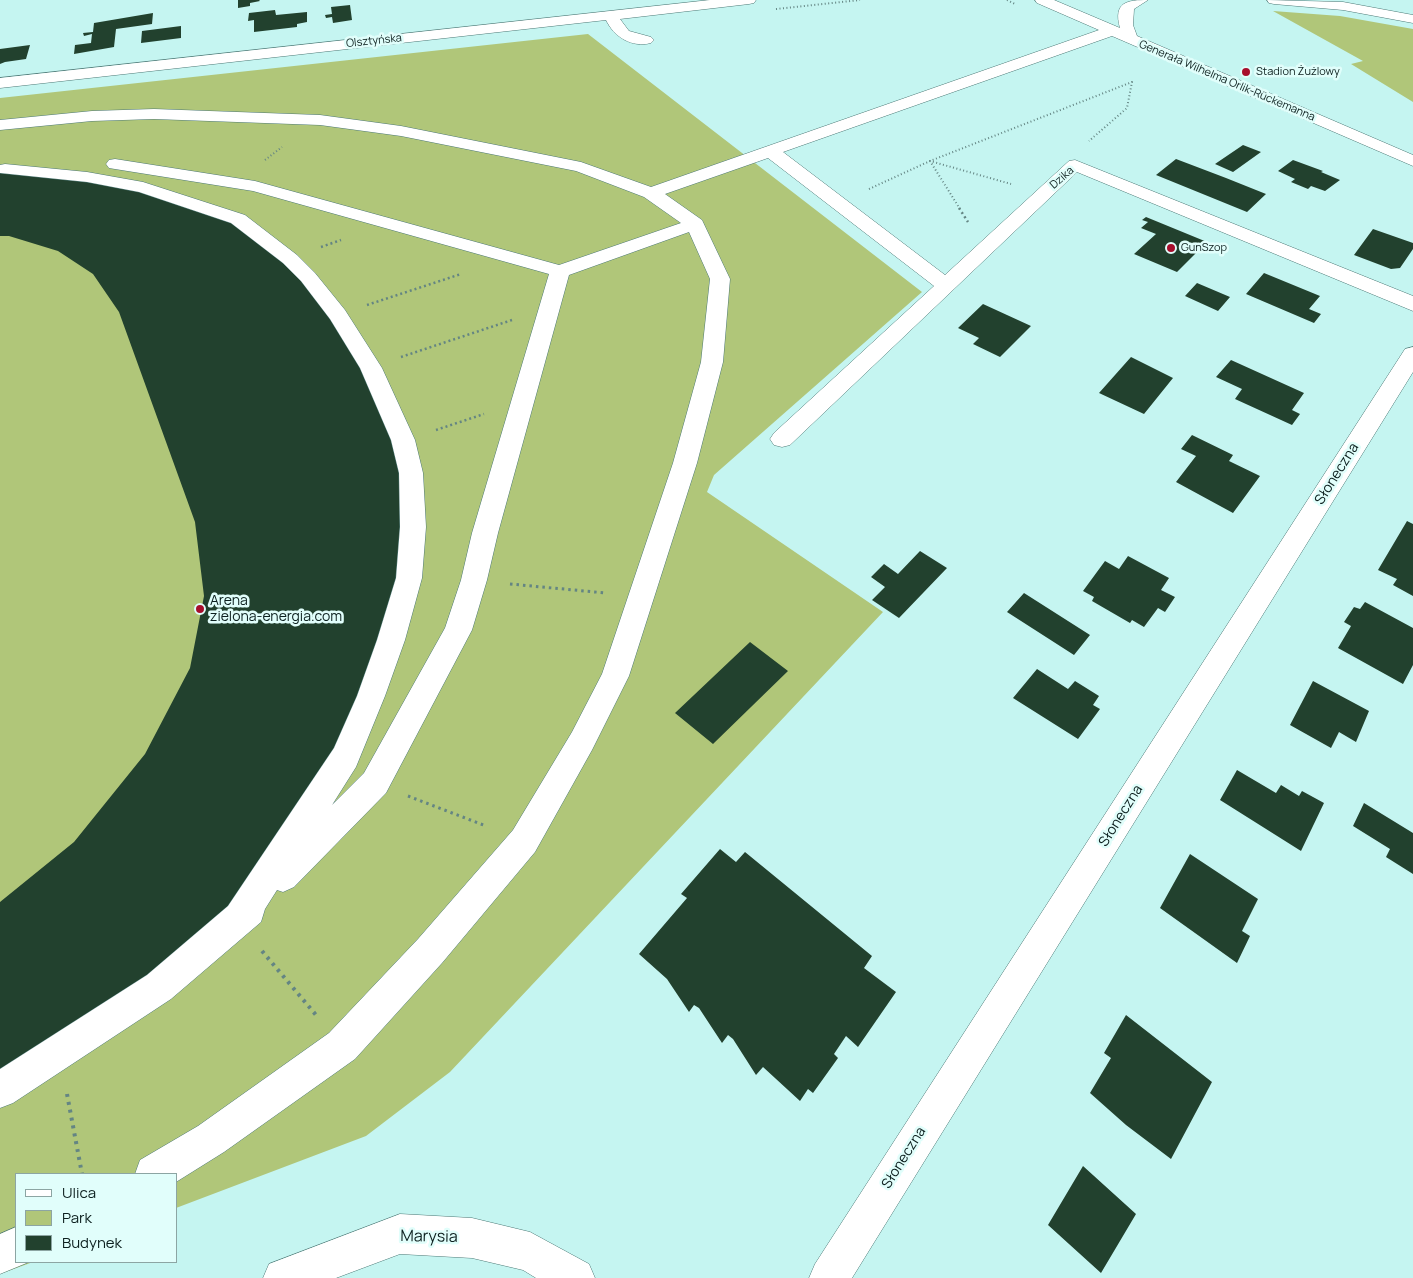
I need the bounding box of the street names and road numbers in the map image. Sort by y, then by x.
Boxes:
street label: Olsztyńska [345,32,403,50]
street label: Generała Wilhelma Orlik-Rückemanna [1137,38,1317,124]
street label: Dzika [1047,164,1077,192]
street label: Słoneczna [1311,440,1363,508]
street label: Słoneczna [1095,782,1147,850]
street label: Słoneczna [878,1124,930,1192]
street label: Marysia [400,1227,458,1247]

